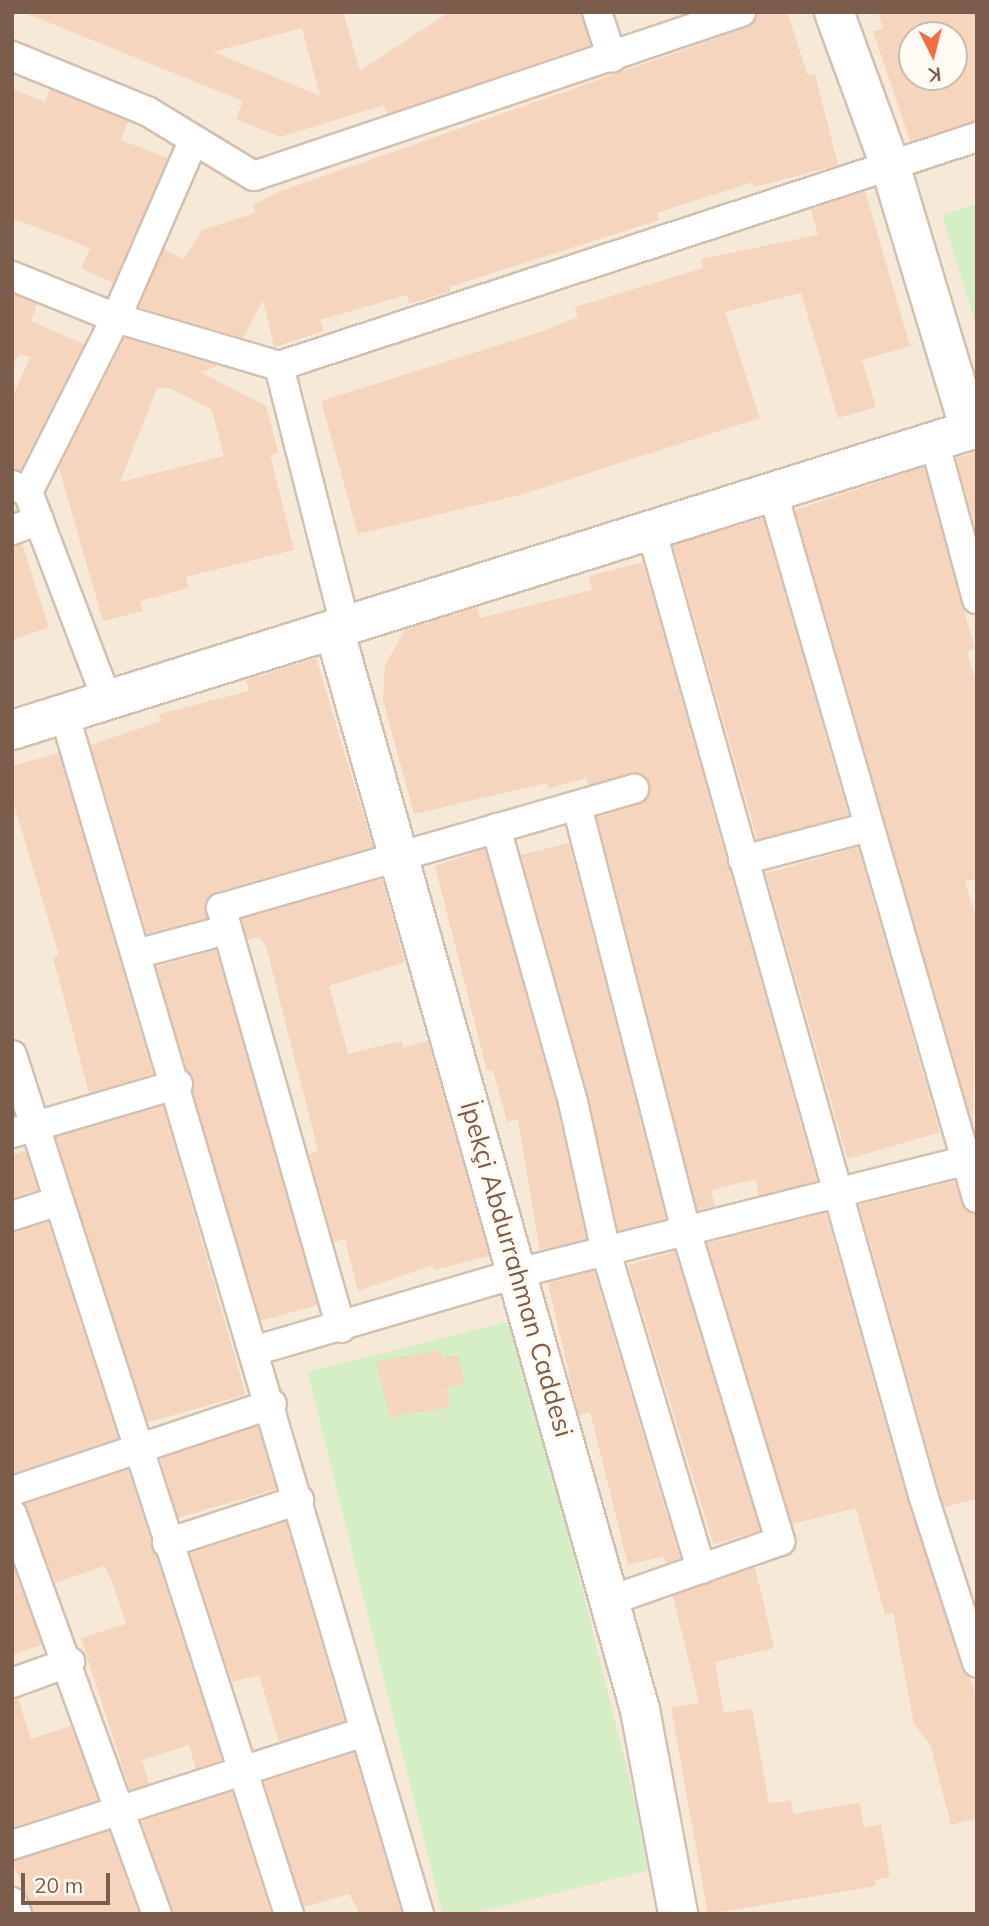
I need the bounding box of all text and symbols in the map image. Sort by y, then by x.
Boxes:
north arrow [898,21,968,91]
text: K [927,62,943,87]
street label: İpekçi Abdurrahman Caddesi [454,1097,580,1441]
scale bar [24,1860,114,1904]
text: 20 m [34,1872,83,1898]

